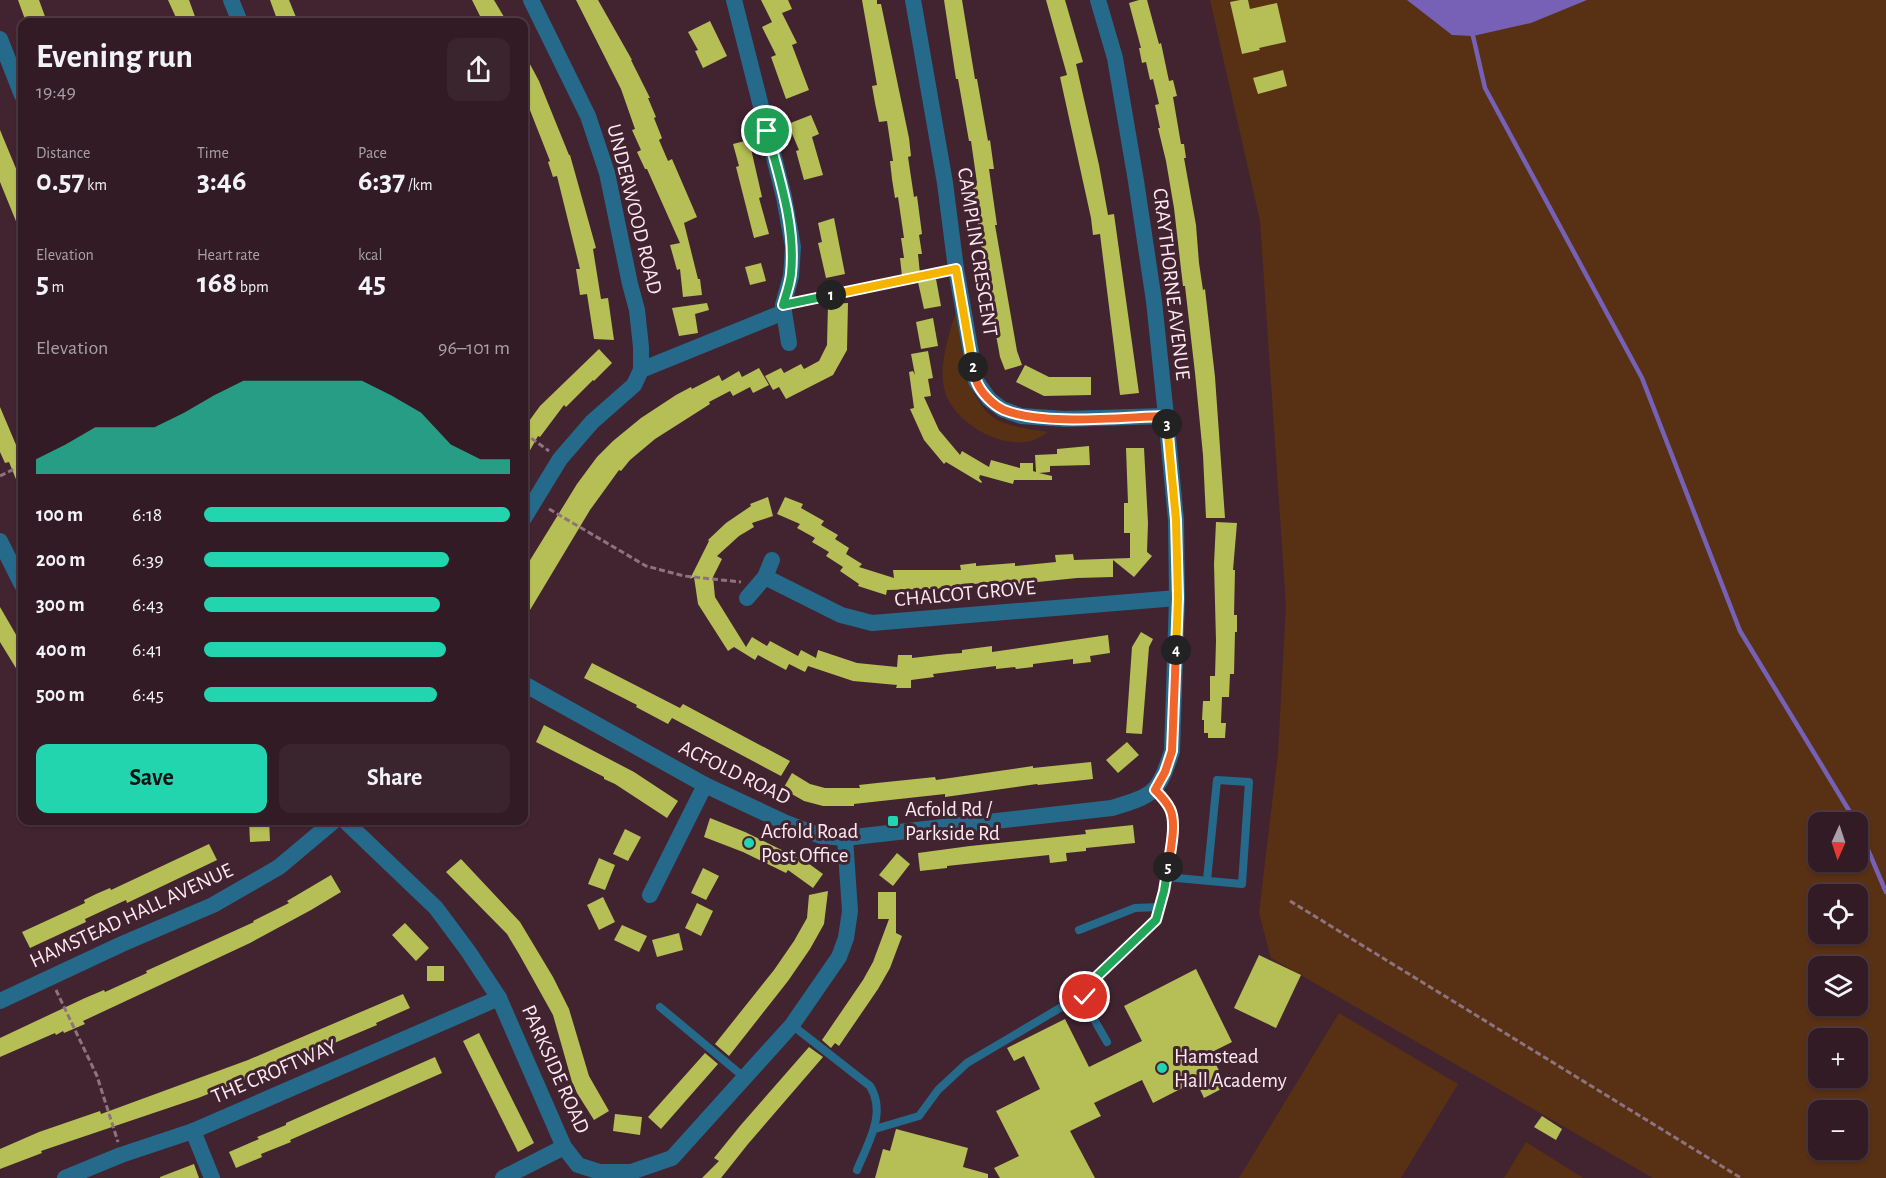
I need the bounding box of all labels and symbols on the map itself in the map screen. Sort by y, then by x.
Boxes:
pin [741,105,792,156]
street label: UNDERWOOD ROAD [603,122,666,296]
street label: CAMPLIN CRESCENT [954,166,1001,338]
street label: CRAYTHORNE AVENUE [1149,187,1194,381]
pin: 1 [816,280,846,310]
pin: 2 [958,352,988,382]
pin: 3 [1152,409,1182,439]
street label: CHALCOT GROVE [894,577,1036,610]
pin: 4 [1161,635,1191,665]
street label: ACFOLD ROAD [676,736,794,808]
place label: Acfold Rd / Parkside Rd [905,799,1000,844]
north arrow [1808,812,1868,872]
marker: Acfold Rd / Parkside Rd [886,814,900,828]
place label: Acfold Road Post Office [761,821,859,866]
marker: Acfold Road Post Office [742,836,756,850]
pin: 5 [1153,852,1183,882]
street label: HAMSTEAD HALL AVENUE [27,859,236,972]
pin [1059,971,1110,1022]
street label: PARKSIDE ROAD [518,1002,593,1137]
street label: THE CROFTWAY [208,1036,340,1107]
place label: Hamstead Hall Academy [1174,1046,1287,1091]
marker: Hamstead Hall Academy [1155,1061,1169,1075]

